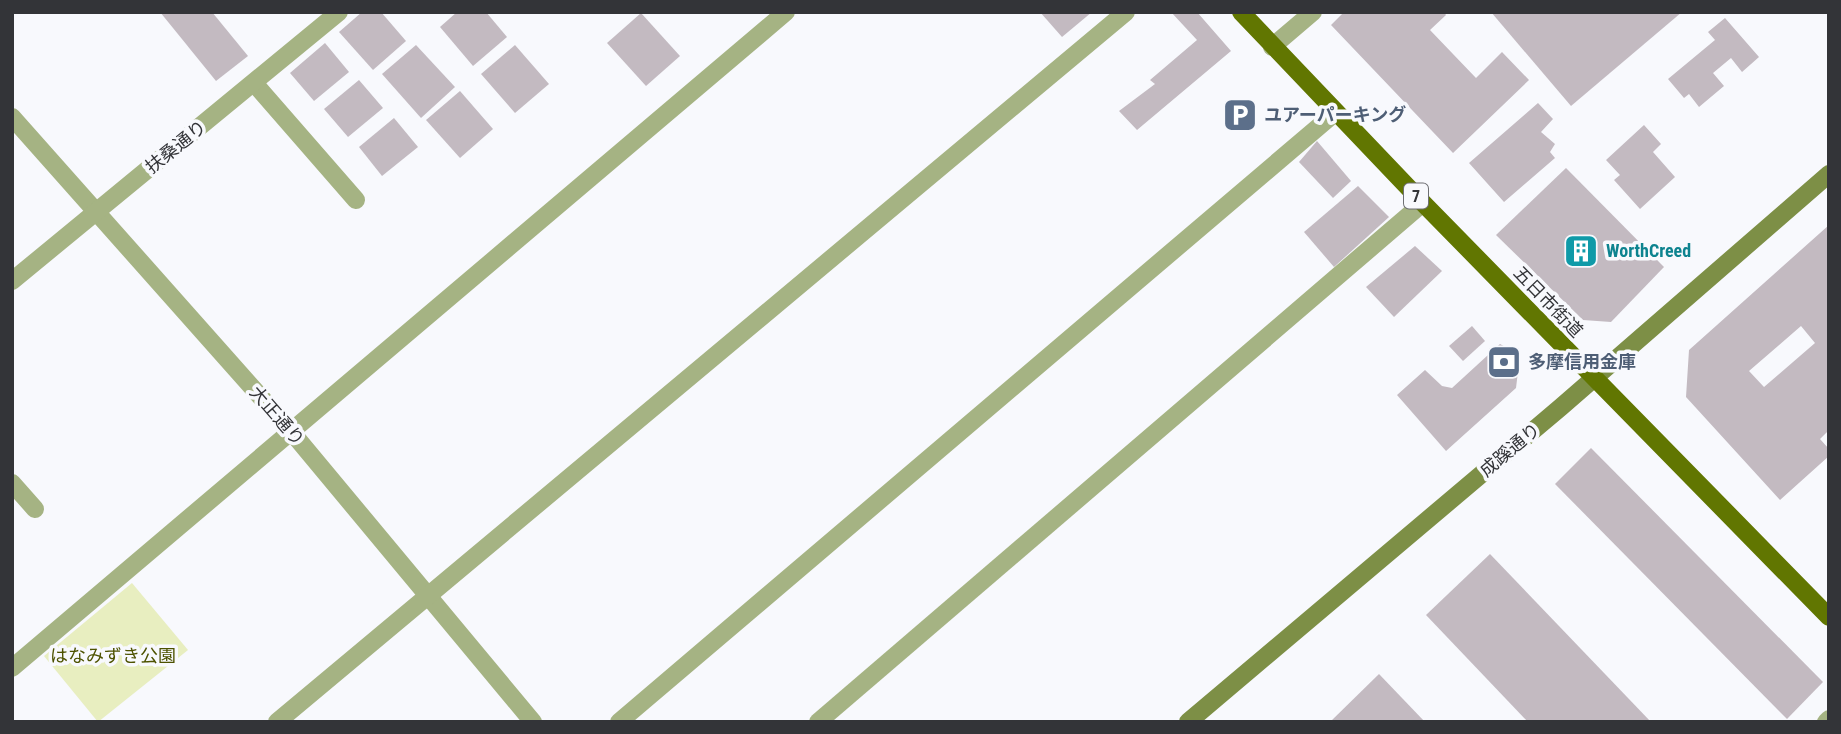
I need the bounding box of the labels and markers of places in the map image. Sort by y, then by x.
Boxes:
parking icon: ユアーパーキング [1221,96,1259,134]
place label: ユアーパーキング [1264,104,1406,125]
building icon: WorthCreed [1562,232,1600,270]
place label: WorthCreed [1606,240,1691,261]
bank icon: 多摩信用金庫 [1485,343,1523,381]
place label: 多摩信用金庫 [1528,351,1636,372]

